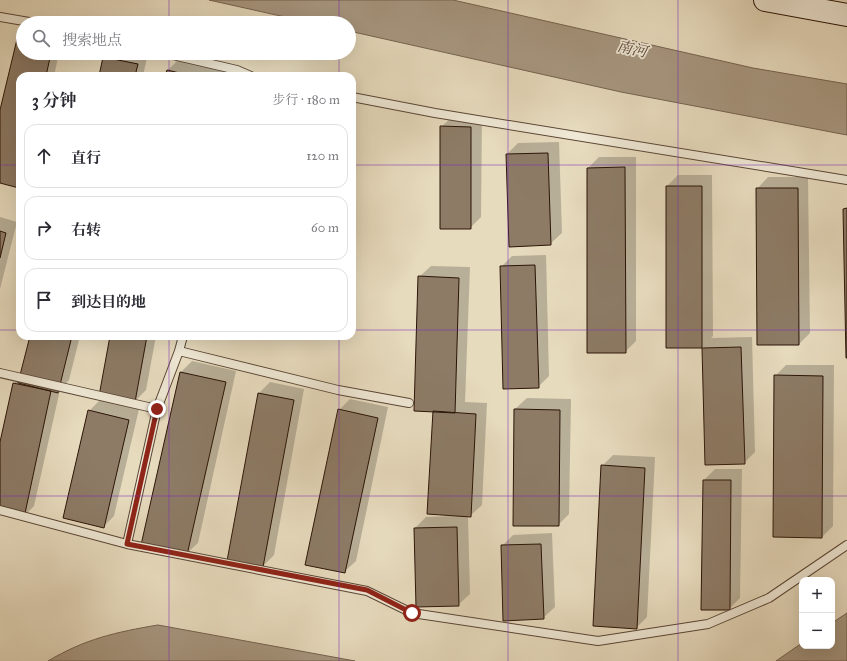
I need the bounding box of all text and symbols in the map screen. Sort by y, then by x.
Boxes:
search box [16,16,356,60]
icon: search [30,27,52,49]
text: 搜索地点 [62,31,122,49]
water label: 南河 [615,37,652,62]
text: 3 分钟 [32,90,76,111]
text: 步行 · 180 m [272,92,340,108]
icon: ahead [33,145,55,167]
text: 120 m [306,148,339,164]
text: 直行 [71,149,101,167]
icon: right [33,217,55,239]
text: 60 m [311,220,339,236]
text: 右转 [71,221,101,239]
icon: arrive [33,289,55,311]
text: 到达目的地 [71,293,146,311]
route end [148,400,166,418]
map controls [799,577,835,649]
button: + [799,577,835,613]
route start [403,604,421,622]
button: − [799,613,835,649]

